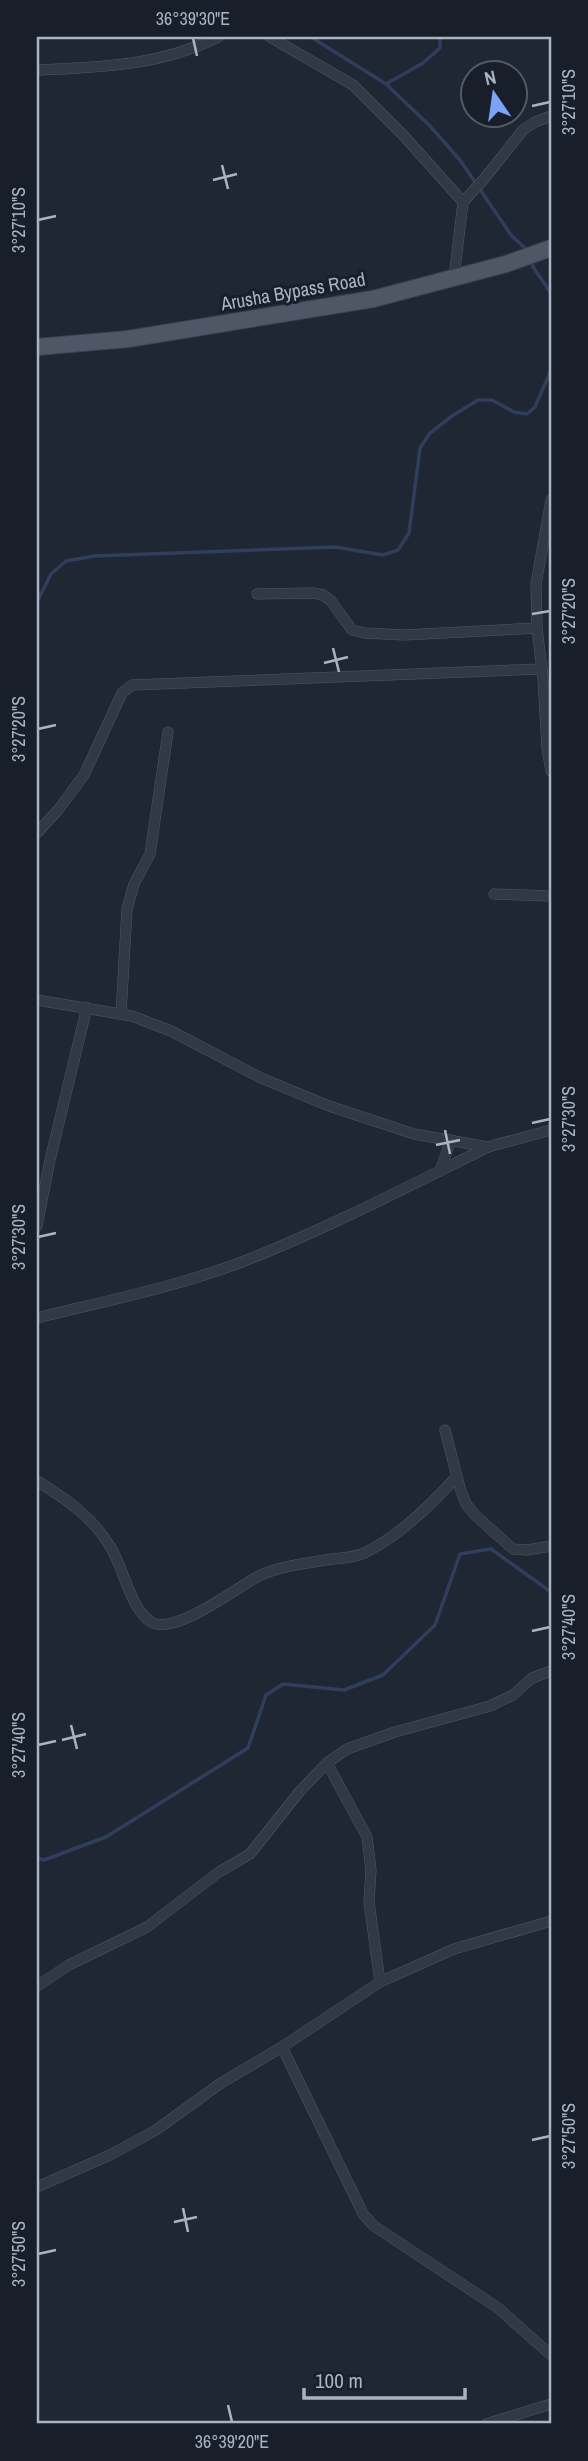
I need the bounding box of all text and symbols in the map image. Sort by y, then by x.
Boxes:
text: 36°39'30"E [156,6,230,31]
north arrow [458,60,528,130]
text: N [482,64,499,91]
text: 3°27'10"S [556,69,581,135]
text: 3°27'10"S [6,187,31,253]
street label: Arusha Bypass Road [218,265,367,317]
text: 3°27'20"S [556,578,581,644]
text: 3°27'20"S [6,696,31,762]
text: 3°27'30"S [556,1086,581,1152]
text: 3°27'30"S [6,1204,31,1270]
text: 3°27'40"S [556,1594,581,1660]
text: 3°27'40"S [6,1712,31,1778]
text: 3°27'50"S [556,2103,581,2169]
text: 3°27'50"S [6,2221,31,2287]
scale bar [304,2356,466,2400]
text: 100 m [315,2366,363,2395]
text: 36°39'20"E [195,2429,269,2454]

